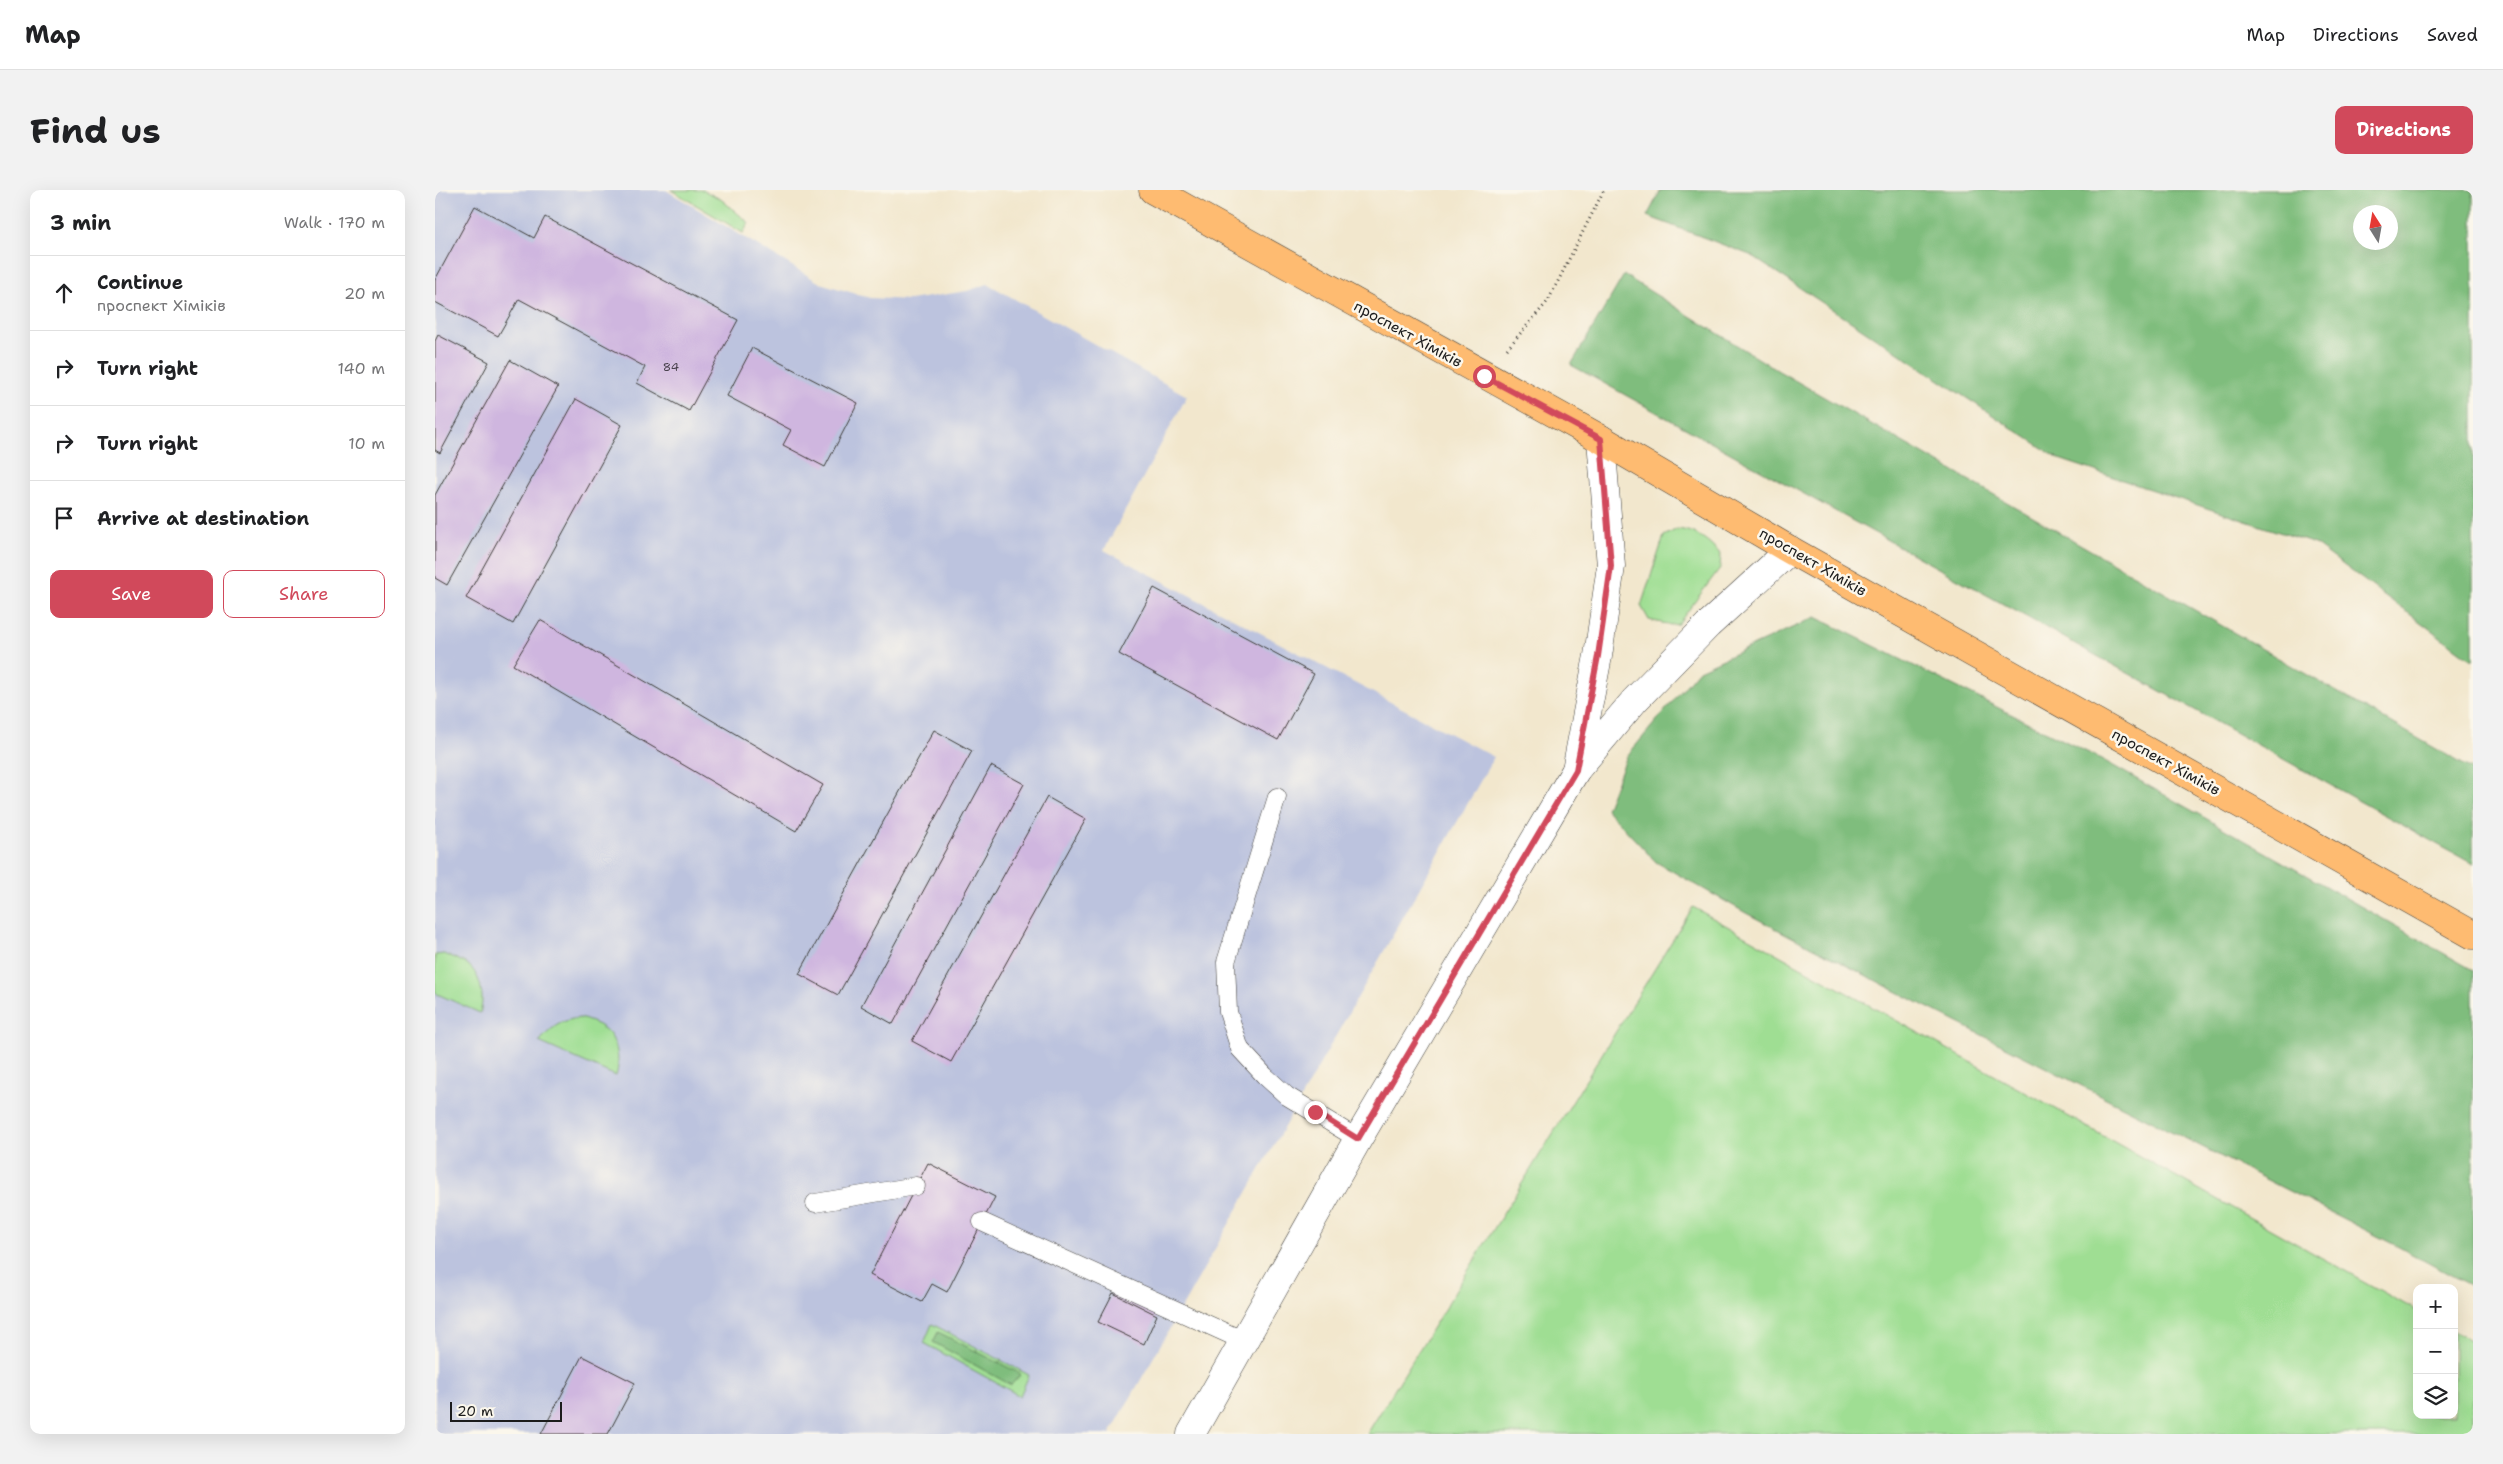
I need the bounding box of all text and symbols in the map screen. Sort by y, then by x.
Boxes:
text: Map [25,19,81,51]
text: Map [2247,23,2285,47]
text: Directions [2313,23,2399,47]
text: Saved [2427,23,2478,47]
button: Directions [2335,106,2473,154]
text: Find us [30,107,161,154]
north arrow [2353,205,2398,250]
text: 3 min [50,209,111,237]
text: Walk · 170 m [284,212,385,233]
text: Continue [97,270,183,295]
icon: ahead [50,279,78,307]
text: 20 m [344,283,385,304]
text: проспект Хіміків [97,295,226,316]
street label: проспект Хіміків [1350,296,1466,372]
icon: right [50,354,78,382]
text: Turn right [97,356,198,381]
text: 140 m [338,358,385,379]
house number: 84 [663,359,679,375]
route start [1473,365,1496,388]
icon: right [50,429,78,457]
text: Turn right [97,431,198,456]
text: 10 m [348,433,385,454]
icon: arrive [50,504,78,532]
text: Arrive at destination [97,506,309,531]
street label: проспект Хіміків [1756,523,1870,601]
button: Save [50,570,213,618]
button: Share [223,570,385,618]
street label: проспект Хіміків [2108,724,2224,800]
route end [1304,1101,1327,1124]
map controls [2413,1284,2458,1419]
button: + [2413,1284,2458,1329]
button: − [2413,1329,2458,1374]
button: layers [2413,1374,2458,1419]
scale bar [450,1399,563,1422]
text: 20 m [457,1402,493,1420]

